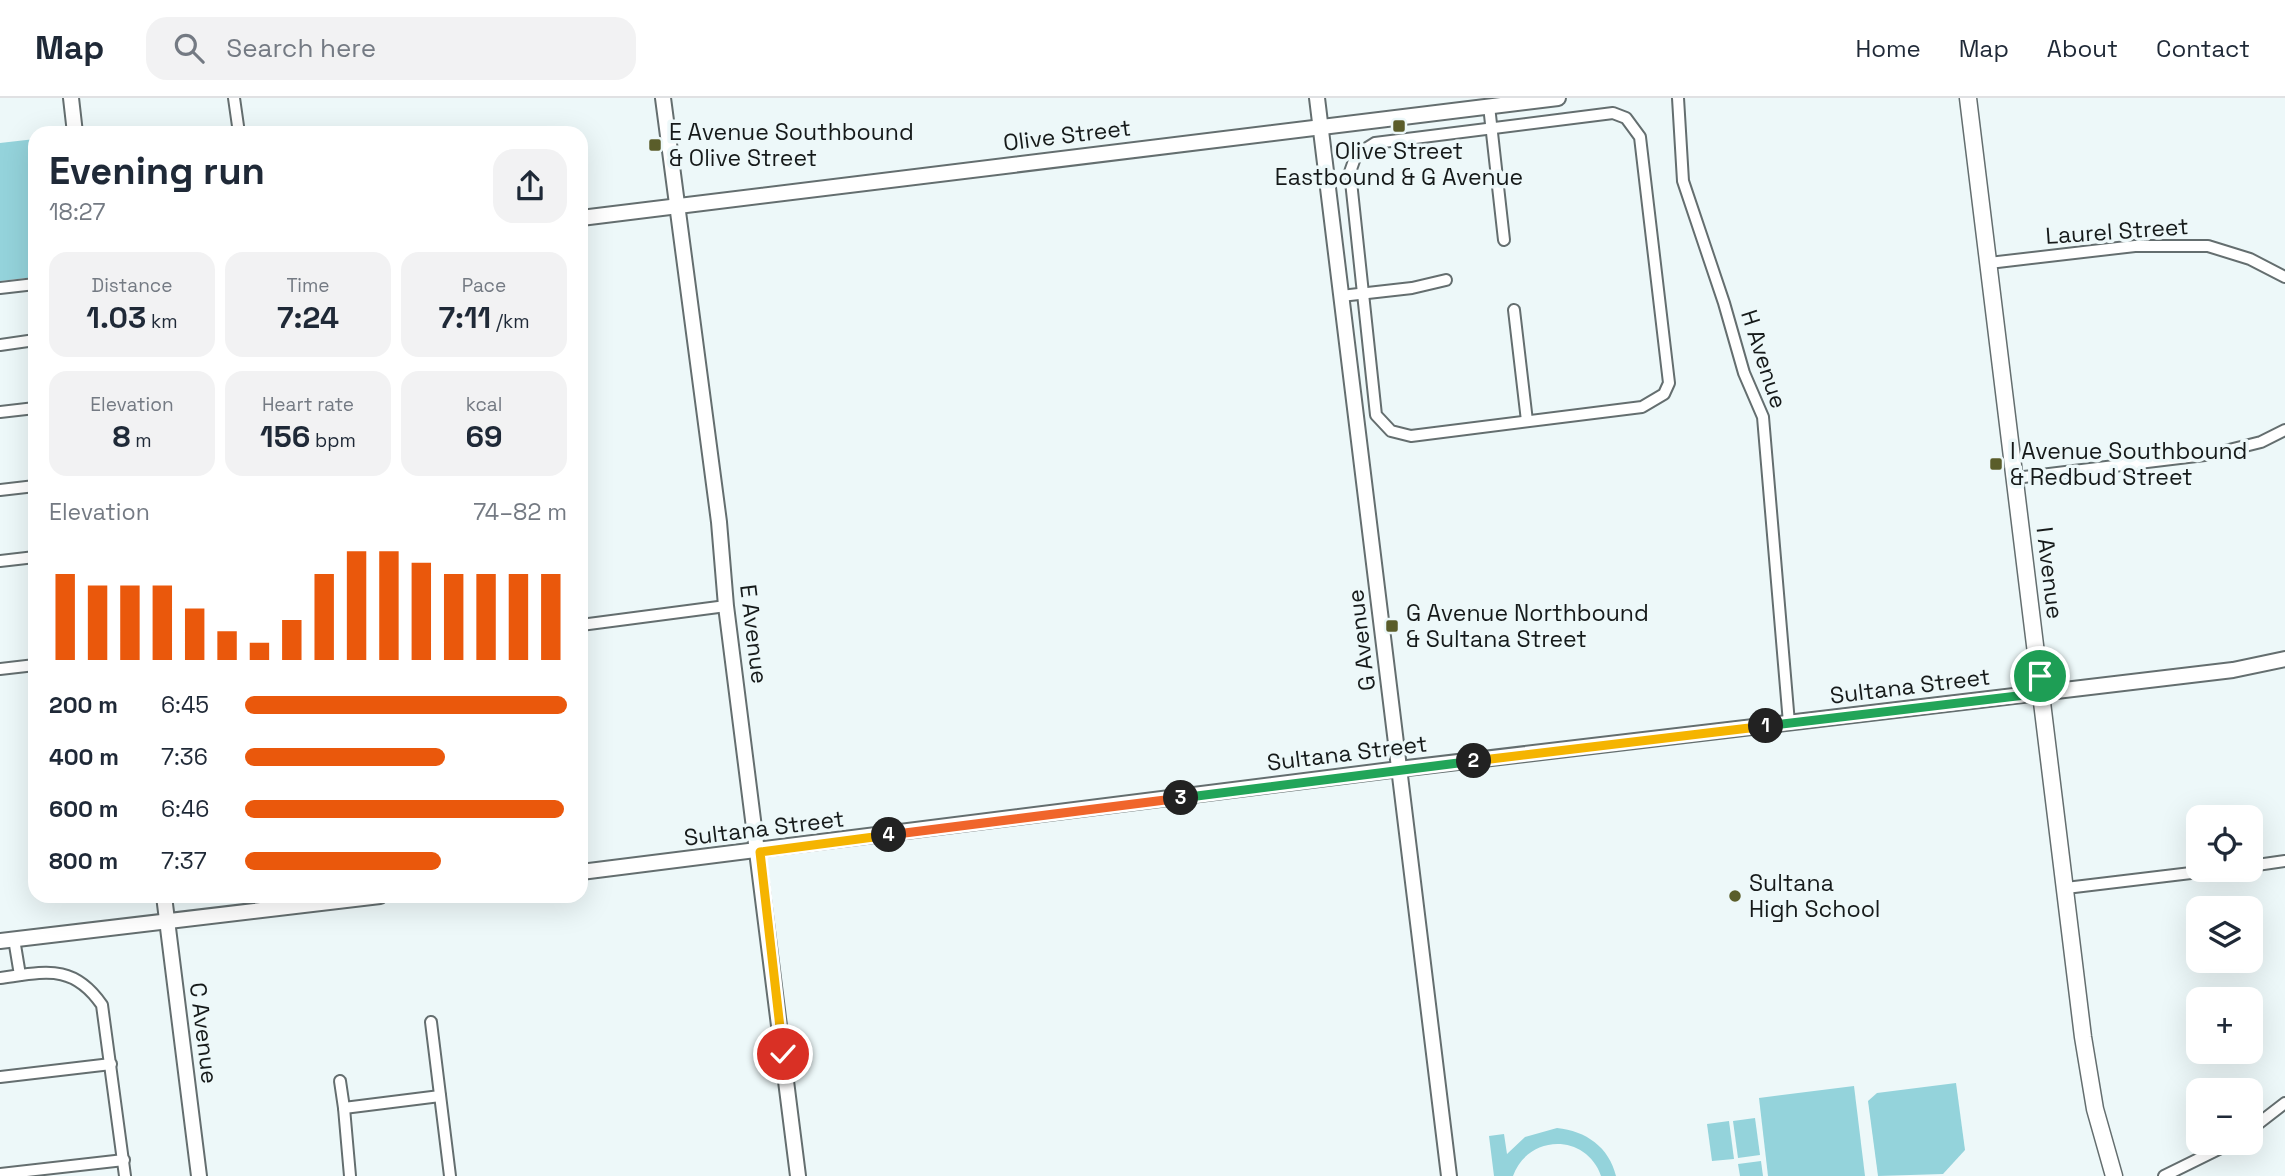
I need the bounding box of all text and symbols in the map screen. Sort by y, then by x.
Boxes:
search box [146,17,636,80]
text: Map [35,27,104,69]
icon: search [170,29,208,67]
text: Search here [226,31,376,65]
text: Home [1855,33,1921,64]
text: Map [1959,33,2009,64]
text: About [2047,33,2118,64]
text: Contact [2156,33,2250,64]
street label: Olive Street [1001,112,1133,158]
place label: E Avenue Southbound & Olive Street [669,117,914,173]
marker: Olive Street Eastbound & G Avenue [1391,118,1407,134]
place label: Olive Street Eastbound & G Avenue [1275,136,1523,192]
marker: E Avenue Southbound & Olive Street [647,137,663,153]
text: Evening run [49,147,265,195]
button: share [493,149,567,223]
text: 18:27 [49,197,105,227]
street label: Laurel Street [2044,211,2190,251]
text: Distance [92,273,172,298]
text: Time [286,273,330,298]
text: Pace [462,273,506,298]
text: 1.03 [86,298,146,337]
text: 7:24 [277,298,339,337]
text: 7:11 [438,298,491,337]
street label: H Avenue [1734,306,1794,412]
text: km [146,309,178,334]
text: /km [491,309,530,334]
text: Elevation [90,392,174,417]
text: Heart rate [262,392,354,417]
text: kcal [466,392,502,417]
text: 8 [112,417,130,456]
text: 156 [260,417,310,456]
text: 69 [465,417,503,456]
text: m [130,428,152,453]
text: bpm [310,428,356,453]
place label: I Avenue Southbound & Redbud Street [2010,436,2247,492]
marker: I Avenue Southbound & Redbud Street [1988,456,2004,472]
text: Elevation [49,497,150,527]
text: 74–82 m [473,497,567,527]
street label: I Avenue [2029,525,2071,621]
street label: E Avenue [733,583,775,685]
street label: G Avenue [1340,588,1382,692]
place label: G Avenue Northbound & Sultana Street [1406,598,1649,654]
marker: G Avenue Northbound & Sultana Street [1384,618,1400,634]
pin [2010,646,2070,706]
icon: arrive [2021,657,2059,695]
street label: Sultana Street [1828,661,1992,711]
text: 200 m [49,690,118,720]
text: 6:45 [161,690,209,720]
pin: 1 [1748,708,1784,744]
text: 1 [1761,713,1770,738]
street label: Sultana Street [1265,728,1429,778]
text: 400 m [49,742,119,772]
text: 7:36 [161,742,208,772]
pin: 2 [1456,744,1492,778]
text: 2 [1468,748,1479,773]
pin: 3 [1164,780,1198,816]
text: 3 [1175,785,1186,810]
text: 600 m [49,794,119,824]
text: 6:46 [161,794,209,824]
street label: Sultana Street [682,803,846,853]
map controls [2186,805,2263,1155]
button: locate [2186,805,2263,882]
pin: 4 [872,818,906,852]
text: 4 [882,822,895,847]
text: 800 m [49,846,118,876]
text: 7:37 [161,846,207,876]
place label: Sultana High School [1749,868,1881,924]
marker: Sultana High School [1727,888,1743,904]
button: layers [2186,896,2263,973]
street label: C Avenue [183,981,225,1085]
button: + [2186,987,2263,1064]
pin [753,1024,813,1084]
icon: check [764,1035,802,1073]
button: − [2186,1078,2263,1155]

